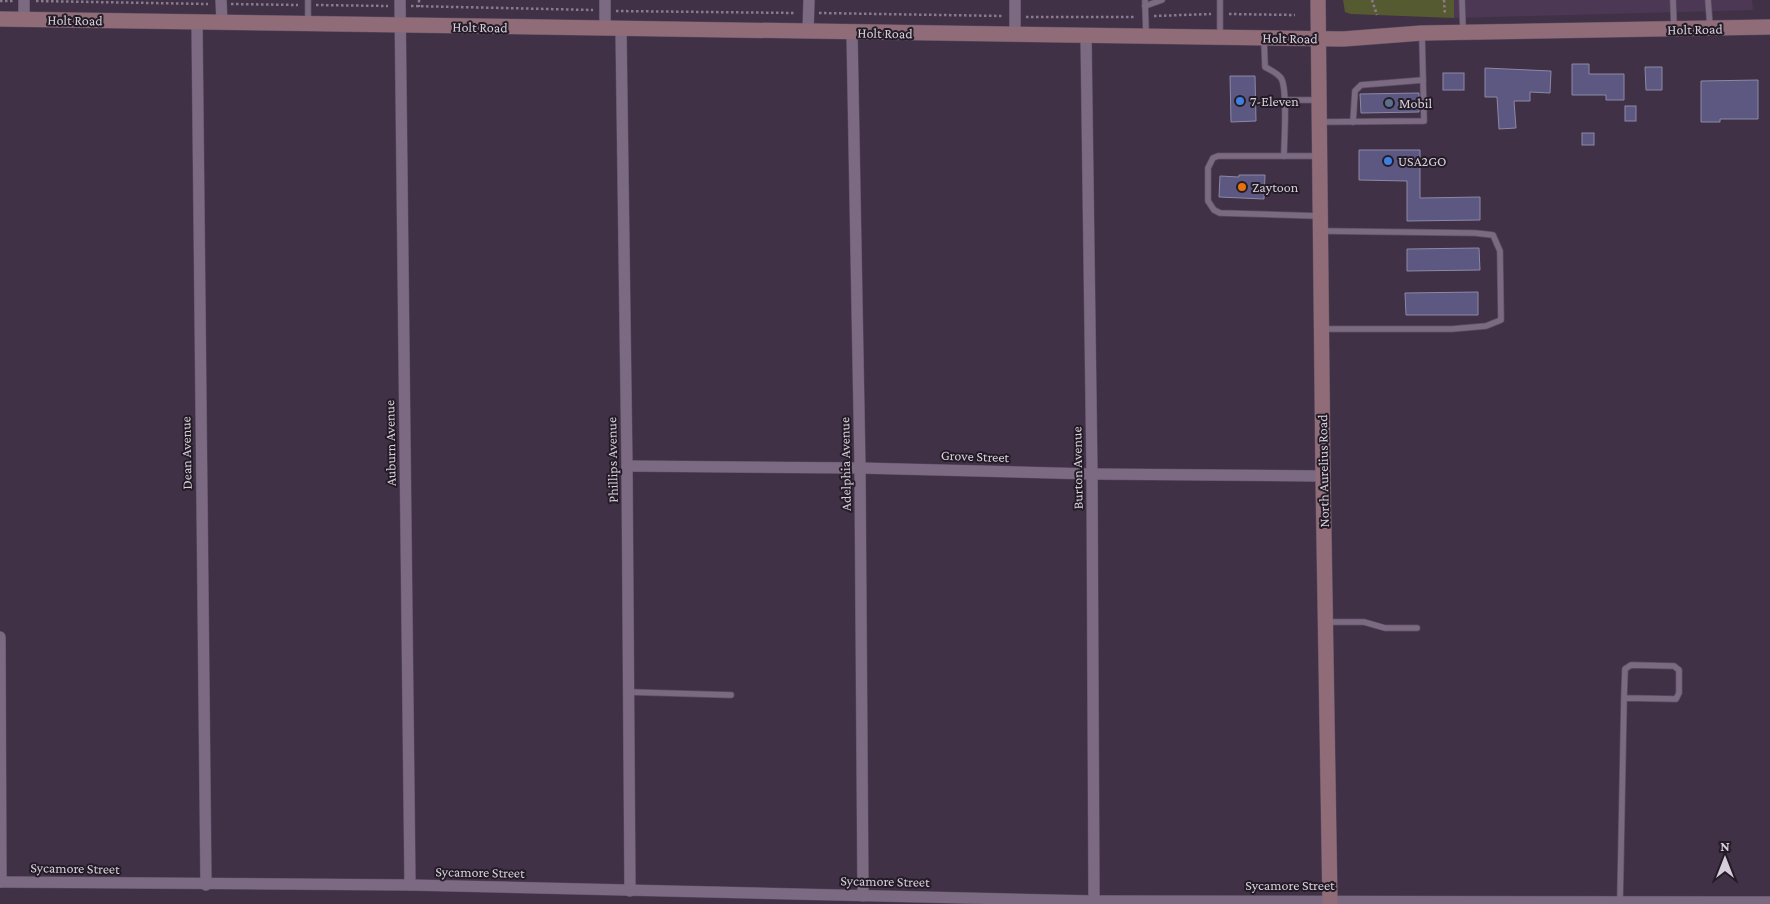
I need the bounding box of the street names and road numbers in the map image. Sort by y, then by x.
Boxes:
street label: Holt Road [47,12,103,28]
street label: Holt Road [452,19,508,35]
street label: Holt Road [1667,21,1723,37]
street label: Holt Road [857,25,913,41]
street label: Holt Road [1262,30,1318,46]
street label: Auburn Avenue [381,400,399,486]
street label: North Aurelius Road [1314,414,1332,528]
street label: Dean Avenue [177,416,195,490]
street label: Phillips Avenue [603,417,621,503]
street label: Adelphia Avenue [836,417,854,511]
street label: Burton Avenue [1068,426,1086,510]
street label: Grove Street [941,447,1010,465]
street label: Sycamore Street [30,859,120,877]
street label: Sycamore Street [435,863,525,881]
street label: Sycamore Street [840,872,930,890]
street label: Sycamore Street [1245,877,1335,893]

